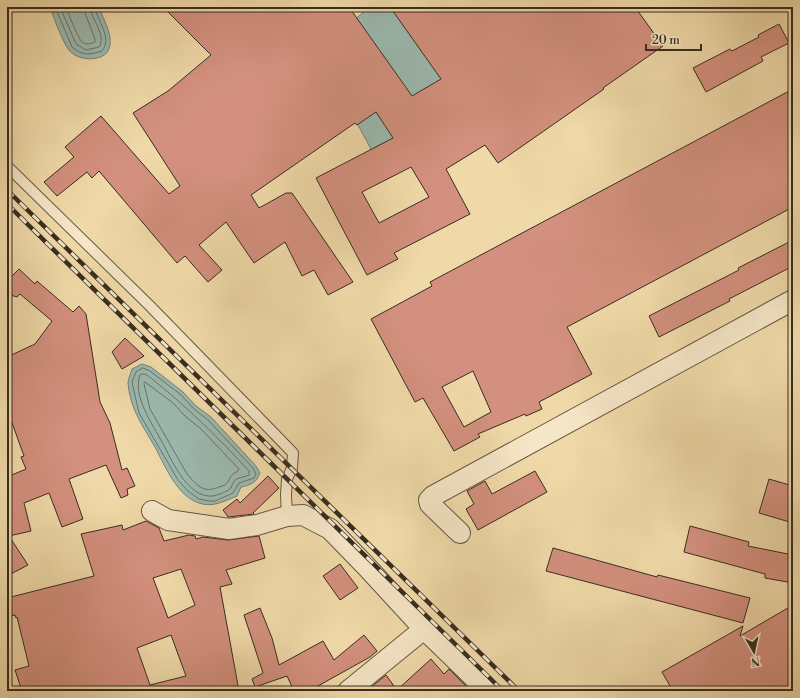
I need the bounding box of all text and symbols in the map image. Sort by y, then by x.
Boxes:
scale bar [646,26,701,52]
text: 20 m [652,33,680,48]
north arrow [734,632,774,672]
text: N [750,653,761,669]

